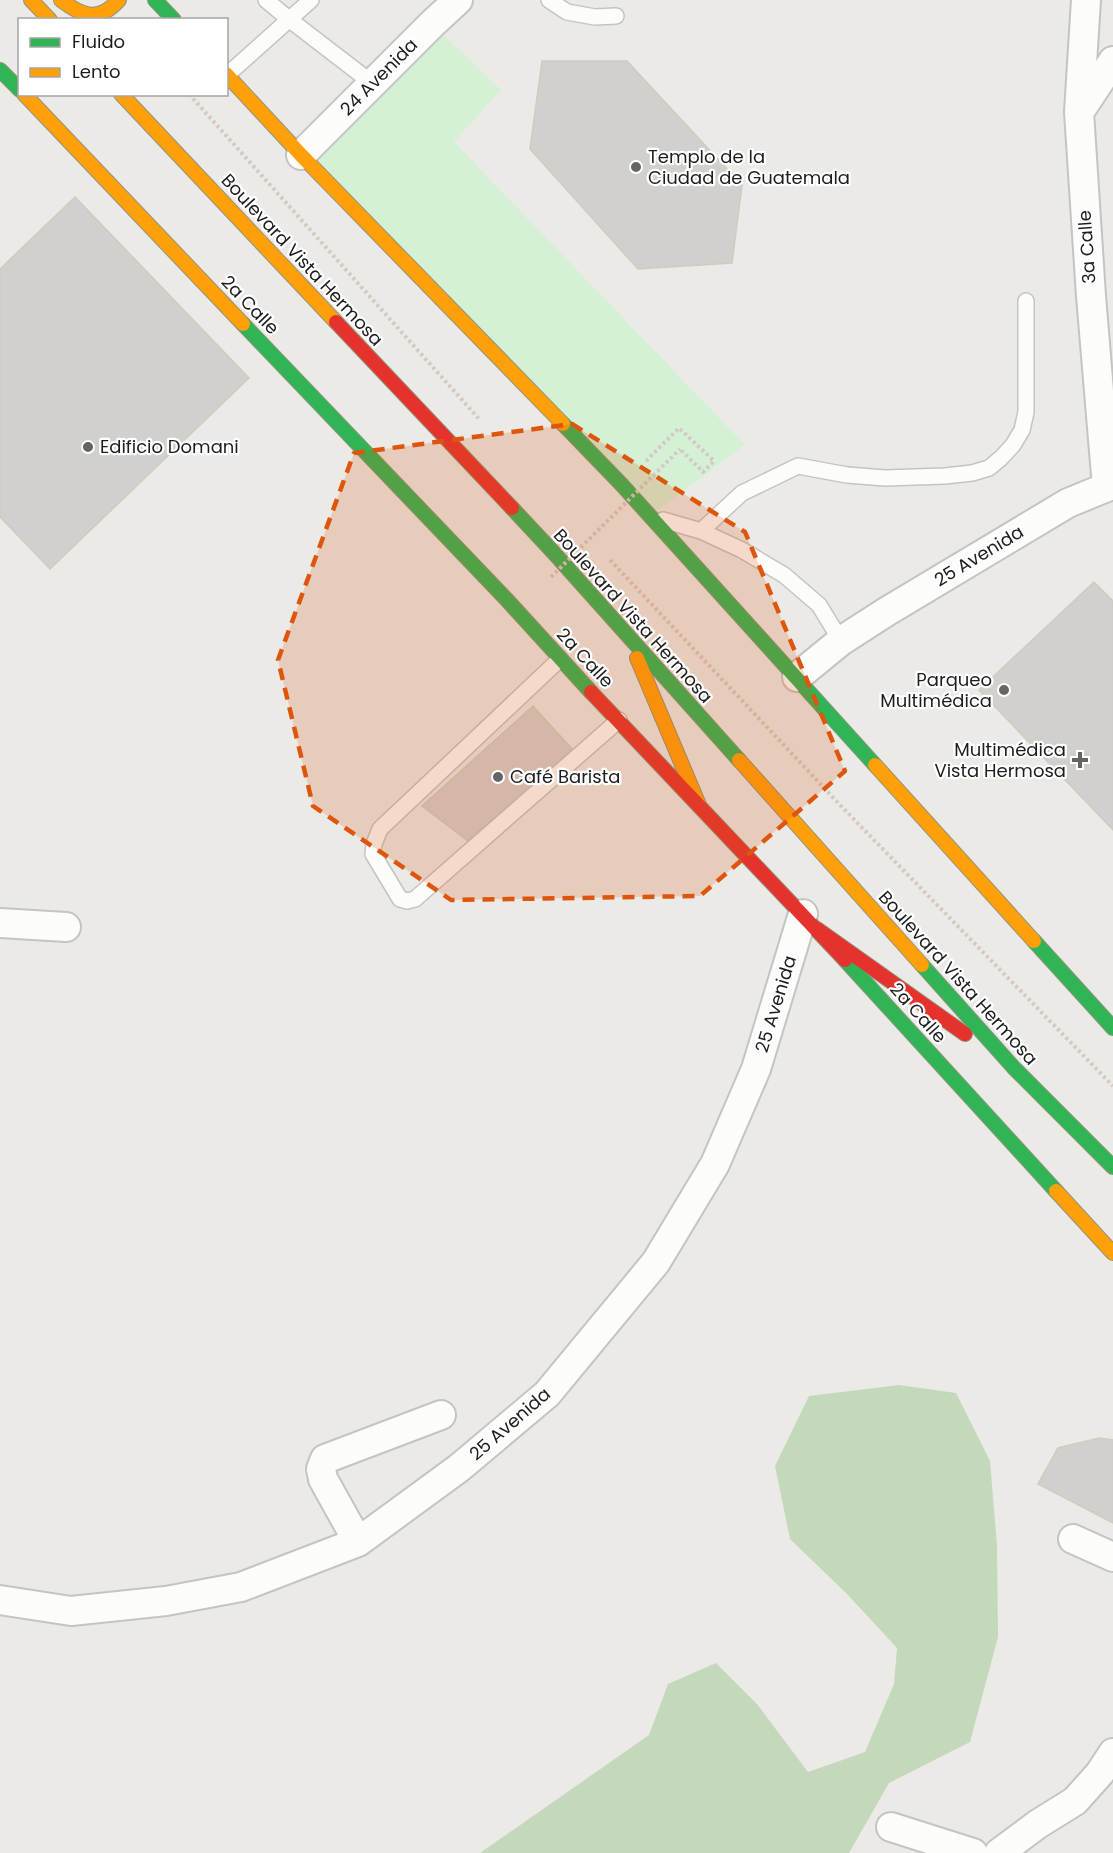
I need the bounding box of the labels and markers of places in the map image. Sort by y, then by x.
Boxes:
place label: Templo de la Ciudad de Guatemala [648,144,850,190]
marker: Templo de la Ciudad de Guatemala [629,160,643,174]
place label: Edificio Domani [100,434,239,459]
marker: Edificio Domani [81,440,95,454]
place label: Parqueo Multimédica [880,667,992,713]
marker: Parqueo Multimédica [997,683,1011,697]
place label: Multimédica Vista Hermosa [935,737,1066,783]
marker: Multimédica Vista Hermosa [1071,751,1089,769]
place label: Café Barista [510,764,620,789]
marker: Café Barista [491,770,505,784]

